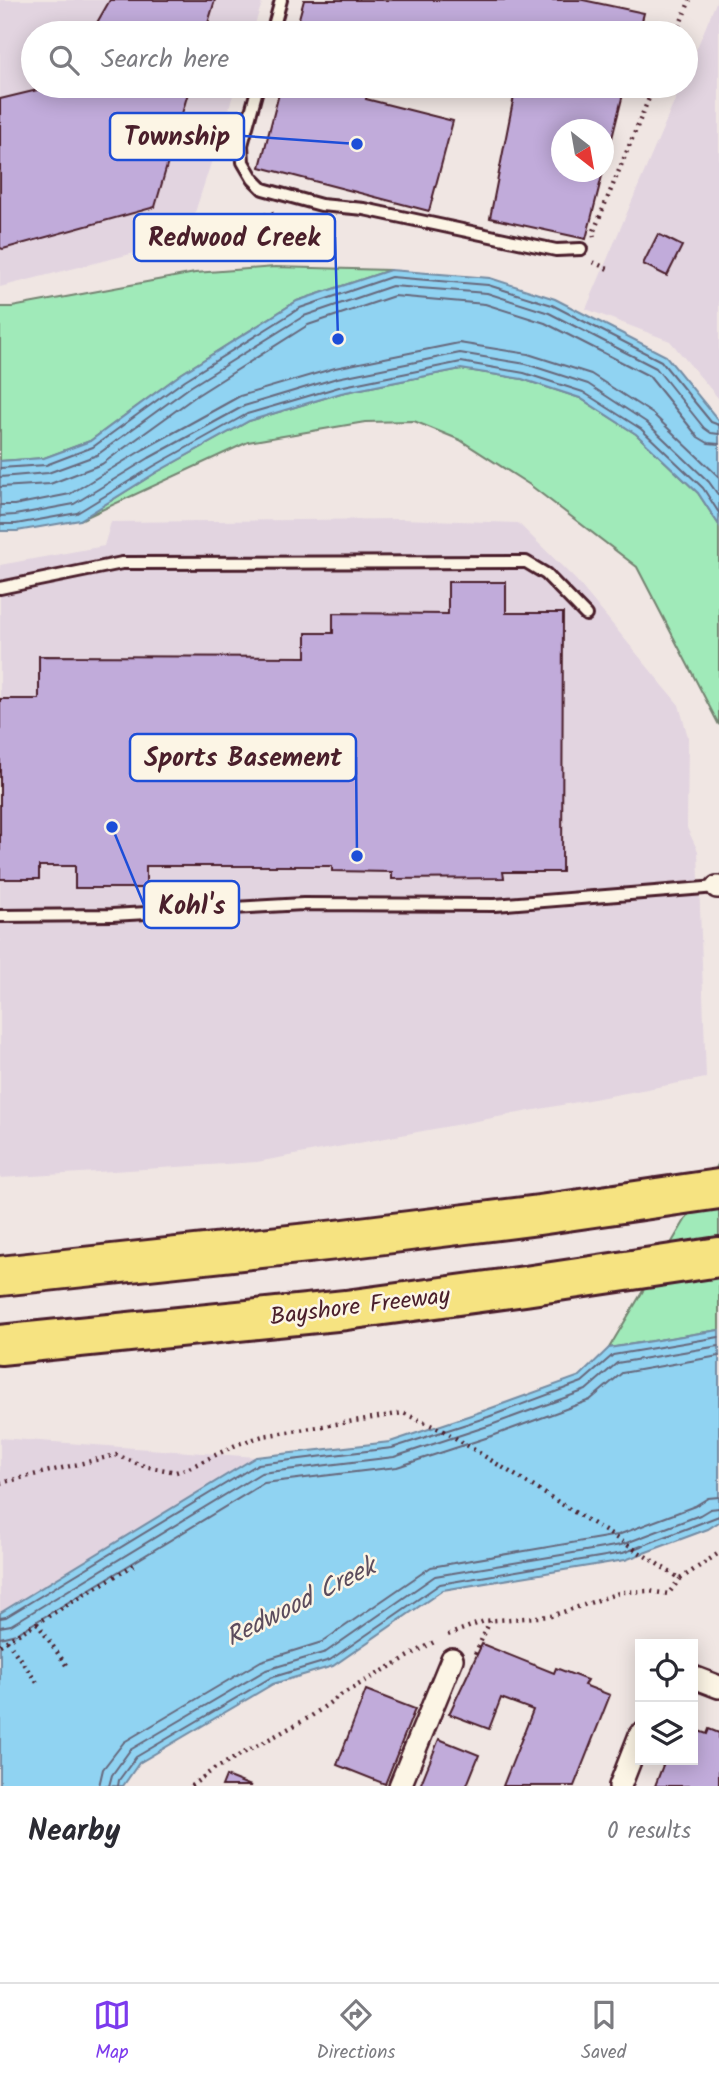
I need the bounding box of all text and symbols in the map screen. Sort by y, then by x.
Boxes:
search box [21,21,698,98]
text: Search here [101,39,229,81]
icon: search [45,41,83,79]
callout: Township [110,113,244,160]
text: Township [124,117,230,159]
north arrow [551,119,614,182]
callout: Redwood Creek [134,214,335,261]
text: Redwood Creek [148,218,321,260]
callout: Sports Basement [130,734,356,781]
text: Sports Basement [144,738,342,780]
callout: Kohl's [144,881,239,928]
text: Kohl's [159,886,225,928]
street label: Bayshore Freeway [268,1277,453,1337]
water label: Redwood Creek [218,1545,387,1659]
map controls [635,1639,698,1765]
button: locate [635,1639,698,1702]
button: layers [635,1702,698,1765]
text: Nearby [28,1808,120,1856]
text: 0 results [607,1814,691,1850]
tab: Map [93,1996,131,2068]
tab: Directions [317,1996,395,2068]
tab: Saved [581,1996,626,2068]

